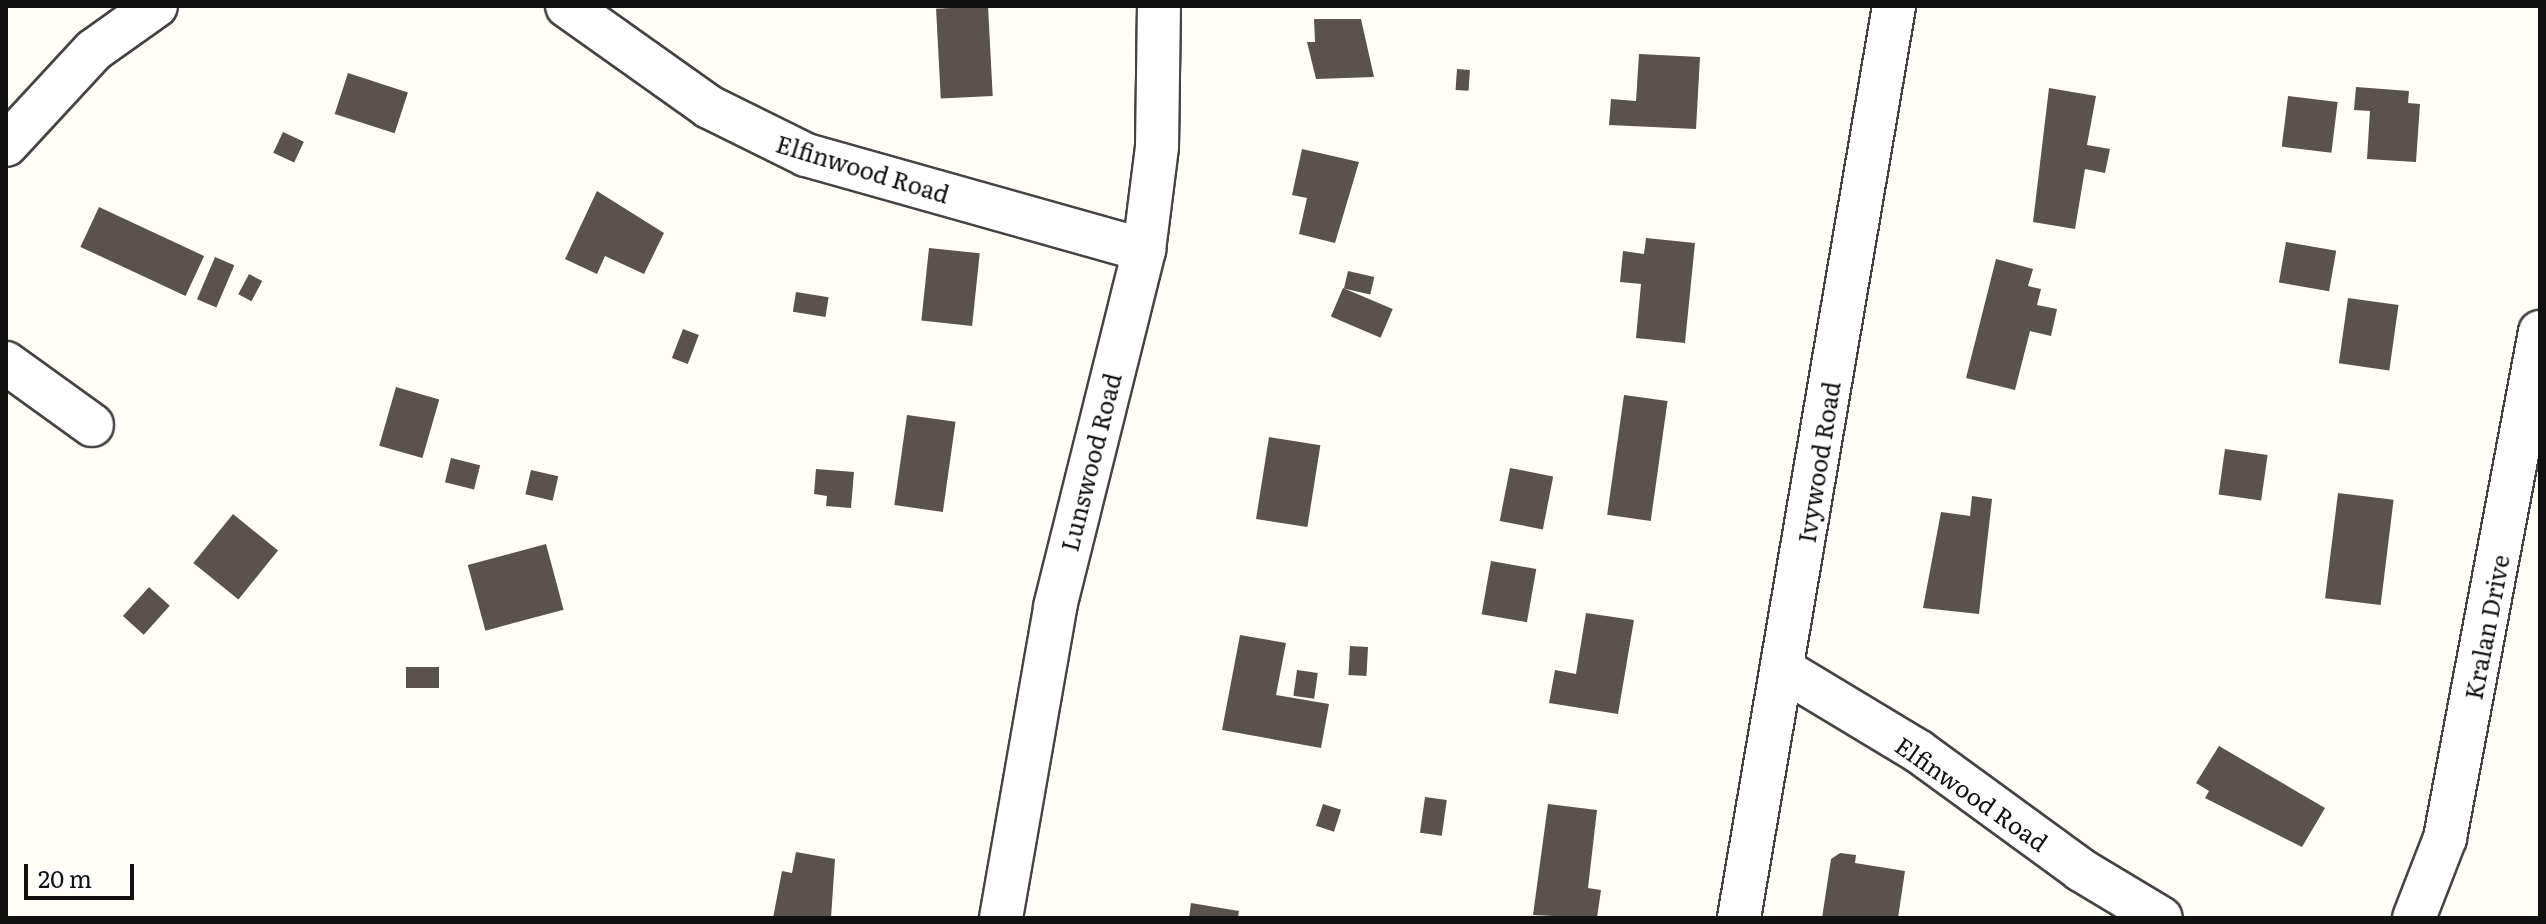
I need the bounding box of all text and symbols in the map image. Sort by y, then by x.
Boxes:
street label: Elfinwood Road [773,128,953,208]
street label: Lunswood Road [1054,370,1126,554]
street label: Ivywood Road [1791,379,1845,545]
street label: Kralan Drive [2458,552,2514,702]
street label: Elfinwood Road [1890,730,2054,856]
scale bar [28,848,138,898]
text: 20 m [38,860,92,895]

